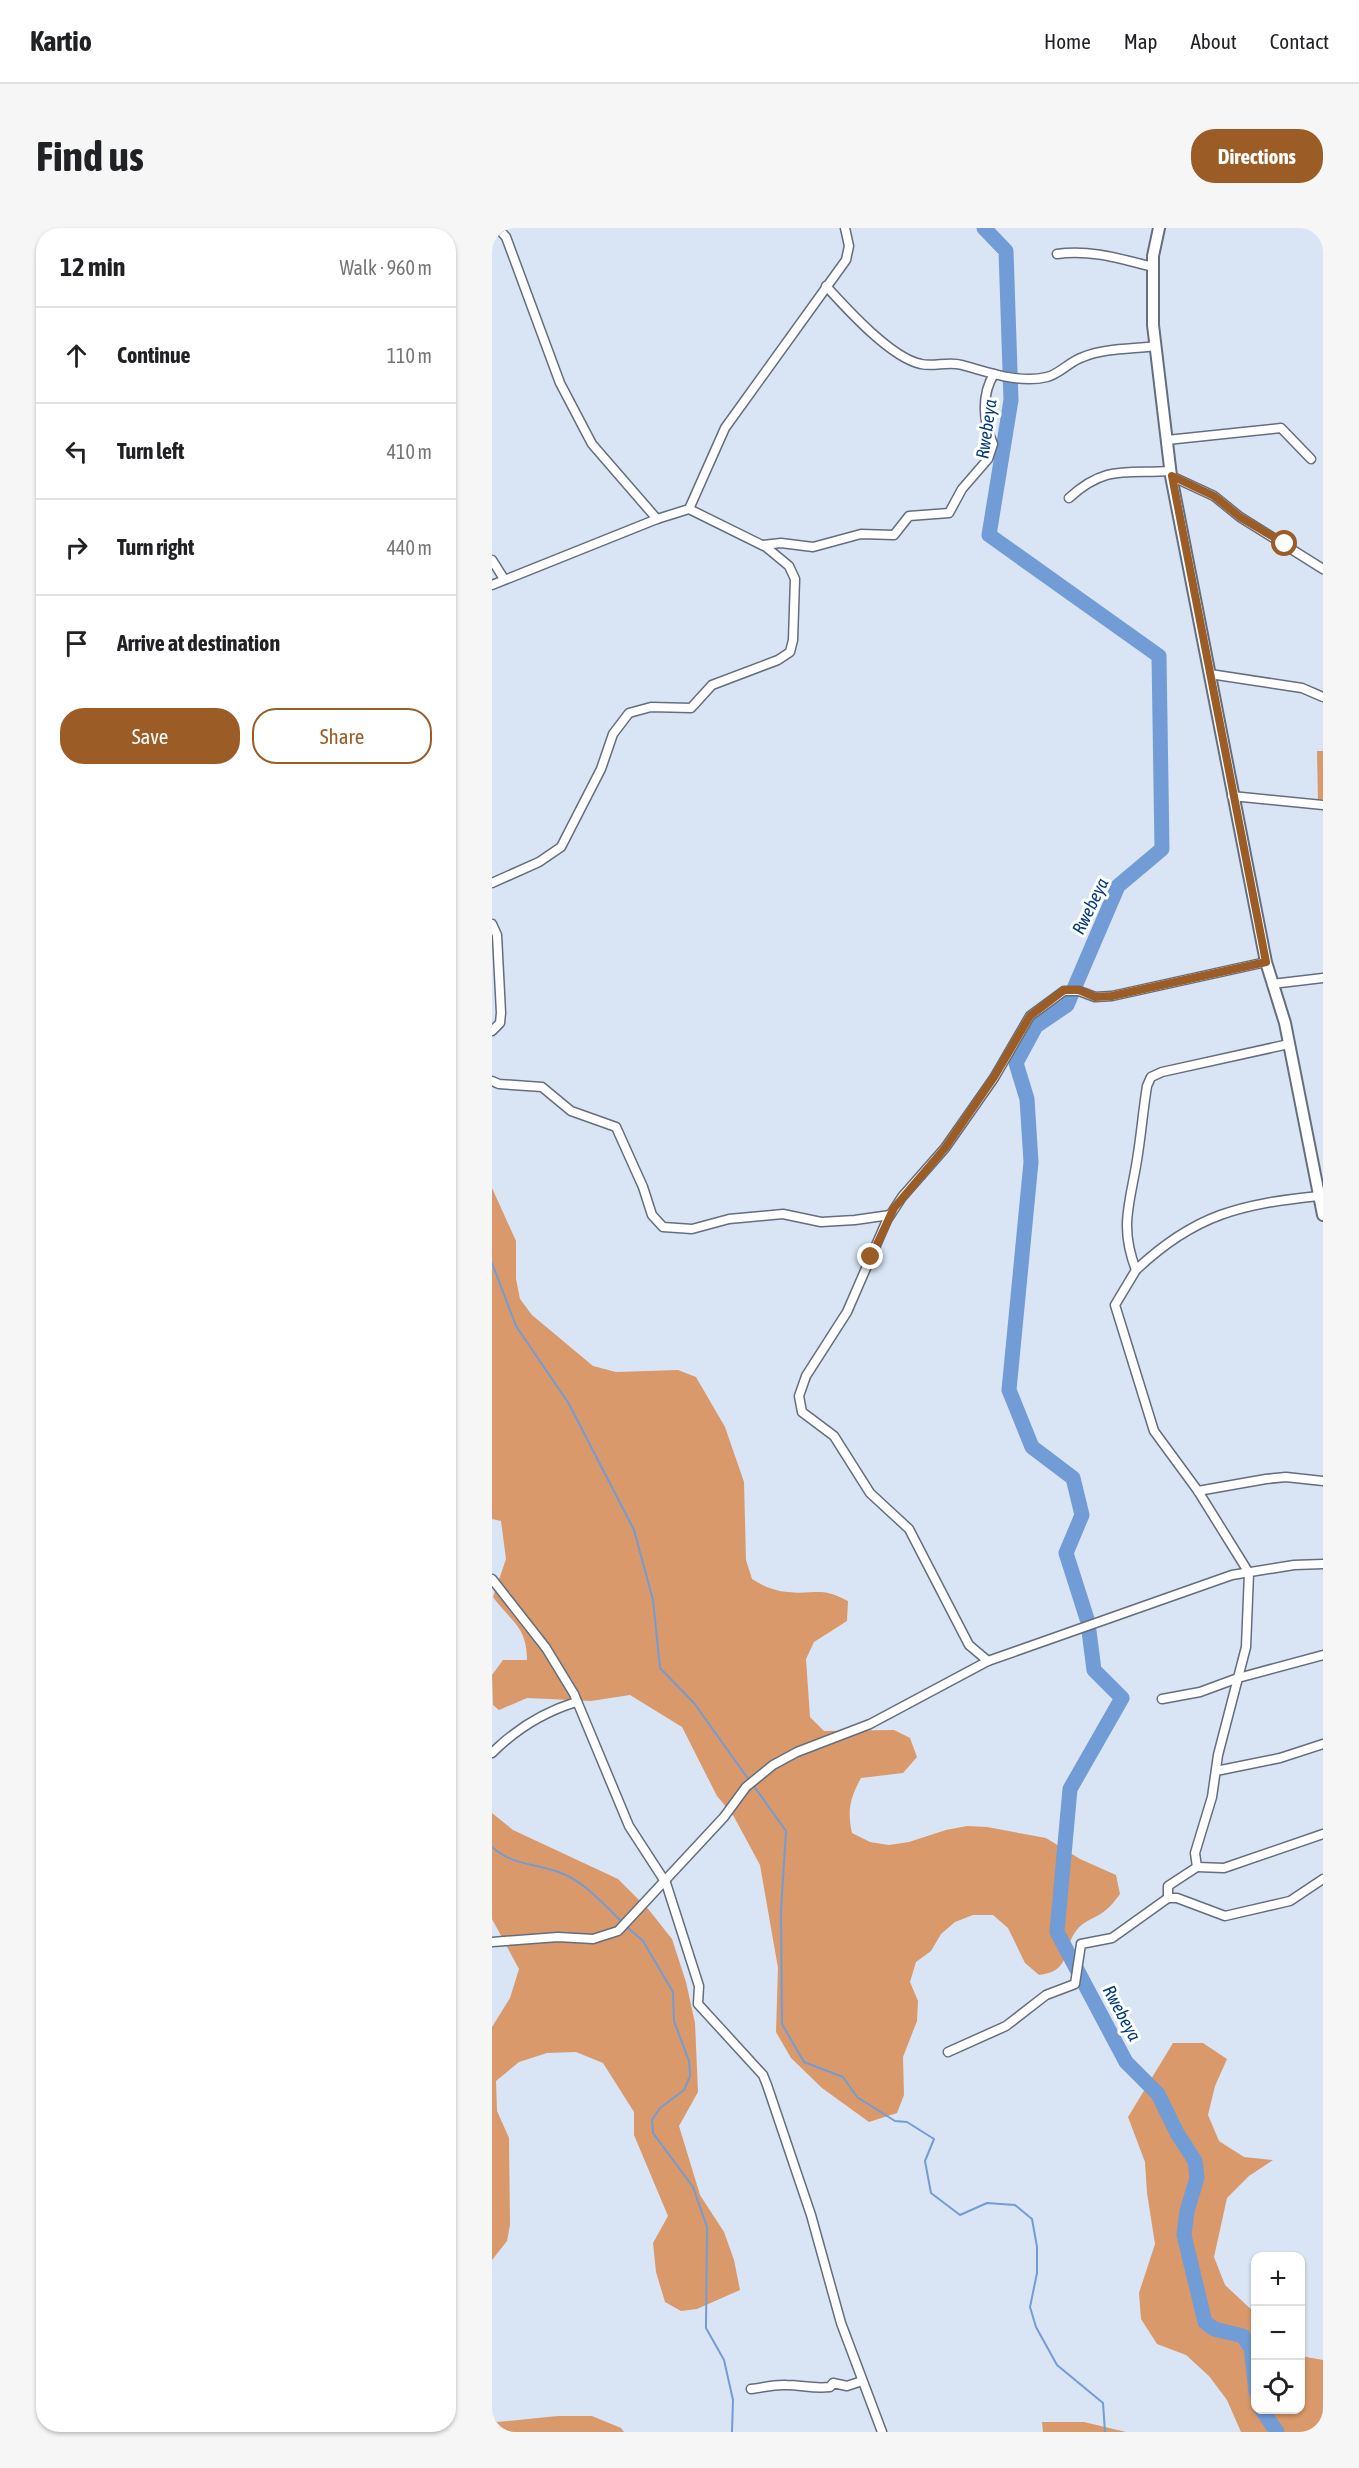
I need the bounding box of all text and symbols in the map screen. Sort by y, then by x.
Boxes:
text: Kartio [30,25,92,57]
text: Home [1044,29,1091,53]
text: Map [1124,29,1158,53]
text: About [1191,29,1237,53]
text: Contact [1270,29,1329,53]
button: Directions [1191,129,1323,183]
text: Find us [36,132,144,180]
text: 12 min [60,252,125,282]
text: Walk · 960 m [340,256,432,279]
icon: ahead [60,339,93,372]
text: Continue [117,342,191,368]
text: 110 m [387,344,432,367]
water label: Rwebeya [971,397,1001,460]
icon: left [60,435,93,468]
text: Turn left [117,438,184,464]
text: 410 m [387,440,432,463]
route start [1271,530,1297,556]
icon: right [60,531,93,564]
text: Turn right [117,534,194,560]
text: 440 m [387,536,432,559]
icon: arrive [60,627,93,660]
text: Arrive at destination [117,630,280,656]
button: Save [60,708,240,764]
button: Share [252,708,432,764]
water label: Rwebeya [1067,874,1113,938]
route end [857,1243,883,1269]
water label: Rwebeya [1099,1982,1146,2045]
map controls [1251,2252,1305,2414]
button: + [1251,2252,1305,2306]
button: − [1251,2306,1305,2360]
button: locate [1251,2360,1305,2414]

